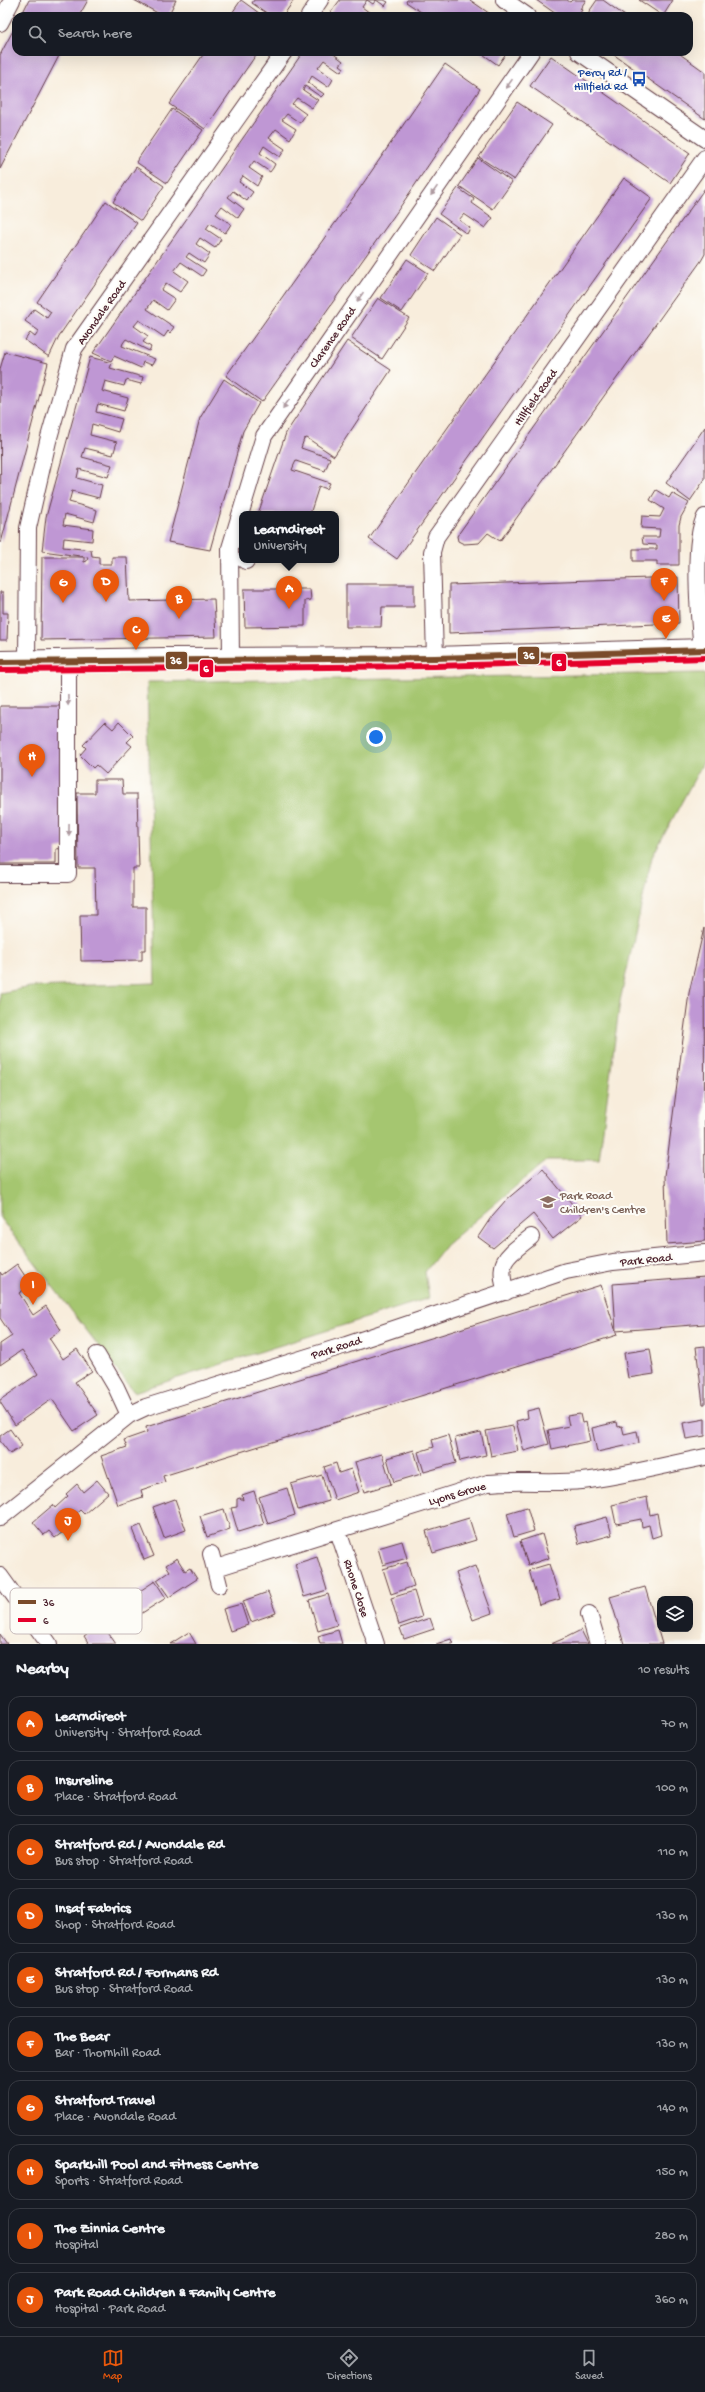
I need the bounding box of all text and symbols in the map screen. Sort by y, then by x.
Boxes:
search box [12,12,693,56]
icon: search [26,23,48,45]
text: Search here [58,25,132,43]
place label: Percy Rd / Hillfield Rd [574,67,628,95]
bus stop icon: Percy Rd / Hillfield Rd [630,70,648,88]
one-way arrow [505,79,513,89]
one-way arrow [430,185,438,196]
street label: Avondale Road [75,277,131,348]
one-way arrow [356,292,364,303]
street label: Clarence Road [307,304,360,371]
street label: Hillfield Road [512,366,562,429]
one-way arrow [282,399,290,409]
popup [239,511,339,563]
text: Learndirect [254,521,324,539]
text: University [254,539,307,554]
pin: F [651,568,677,601]
pin: D [93,569,119,602]
pin: G [50,570,76,603]
pin: A [276,576,302,609]
pin: B [166,586,192,619]
pin: E [653,606,679,639]
pin: C [123,617,149,650]
line badge: 36 [517,646,540,665]
line badge: 36 [165,651,188,670]
text: 36 [522,651,535,663]
line badge: 6 [551,653,567,672]
text: 36 [169,656,182,668]
text: 6 [556,658,562,670]
line badge: 6 [199,659,214,678]
text: 6 [203,664,209,676]
one-way arrow [65,694,71,707]
your location [366,727,386,747]
pin: H [19,744,45,777]
one-way arrow [65,824,72,836]
place label: Park Road Children's Centre [559,1190,646,1218]
school or university icon: Park Road Children's Centre [539,1193,557,1211]
street label: Park Road [619,1251,674,1271]
pin: I [20,1272,46,1305]
street label: Park Road [309,1334,364,1364]
street label: Lyons Grove [427,1480,489,1510]
pin: J [55,1508,81,1541]
street label: Rhone Close [339,1558,371,1620]
legend [10,1588,142,1634]
map controls [657,1596,693,1632]
button: layers [657,1596,693,1632]
text: 36 [42,1598,55,1610]
text: 6 [43,1616,49,1628]
text: Nearby [16,1660,69,1680]
text: 10 results [638,1663,689,1678]
text: Learndirect [55,1708,125,1726]
text: A [26,1717,34,1732]
text: 70 m [662,1717,688,1732]
text: University · Stratford Road [55,1726,201,1741]
text: Insureline [55,1772,113,1790]
text: B [27,1781,33,1796]
text: 100 m [656,1781,688,1796]
text: Place · Stratford Road [55,1790,177,1805]
text: Stratford Rd / Avondale Rd [55,1836,224,1854]
text: C [26,1845,34,1860]
text: 110 m [658,1845,688,1860]
text: Bus stop · Stratford Road [55,1854,192,1869]
text: Insaf Fabrics [55,1900,131,1918]
text: D [26,1909,34,1924]
text: 130 m [656,1909,688,1924]
text: Shop · Stratford Road [55,1918,174,1933]
text: Stratford Rd / Formans Rd [55,1964,218,1982]
text: E [26,1973,34,1988]
text: 130 m [656,1973,688,1988]
text: Bus stop · Stratford Road [55,1982,192,1997]
text: The Bear [55,2028,109,2046]
text: F [27,2037,33,2052]
text: 130 m [656,2037,688,2052]
text: Bar · Thornhill Road [55,2046,160,2061]
text: Stratford Travel [55,2092,155,2110]
text: G [26,2101,34,2116]
text: 140 m [657,2101,688,2116]
text: Place · Avondale Road [55,2110,176,2125]
text: Sparkhill Pool and Fitness Centre [55,2156,258,2174]
text: H [26,2165,34,2180]
text: 150 m [656,2165,688,2180]
text: Sports · Stratford Road [55,2174,182,2189]
text: The Zinnia Centre [55,2220,165,2238]
text: I [28,2229,32,2244]
text: 280 m [655,2229,688,2244]
text: Hospital [55,2238,99,2253]
text: Park Road Children & Family Centre [55,2284,276,2302]
text: J [27,2293,33,2308]
text: 360 m [655,2293,688,2308]
text: Hospital · Park Road [55,2302,165,2317]
tab: Map [102,2347,124,2383]
tab: Directions [327,2347,372,2383]
tab: Saved [575,2347,603,2383]

